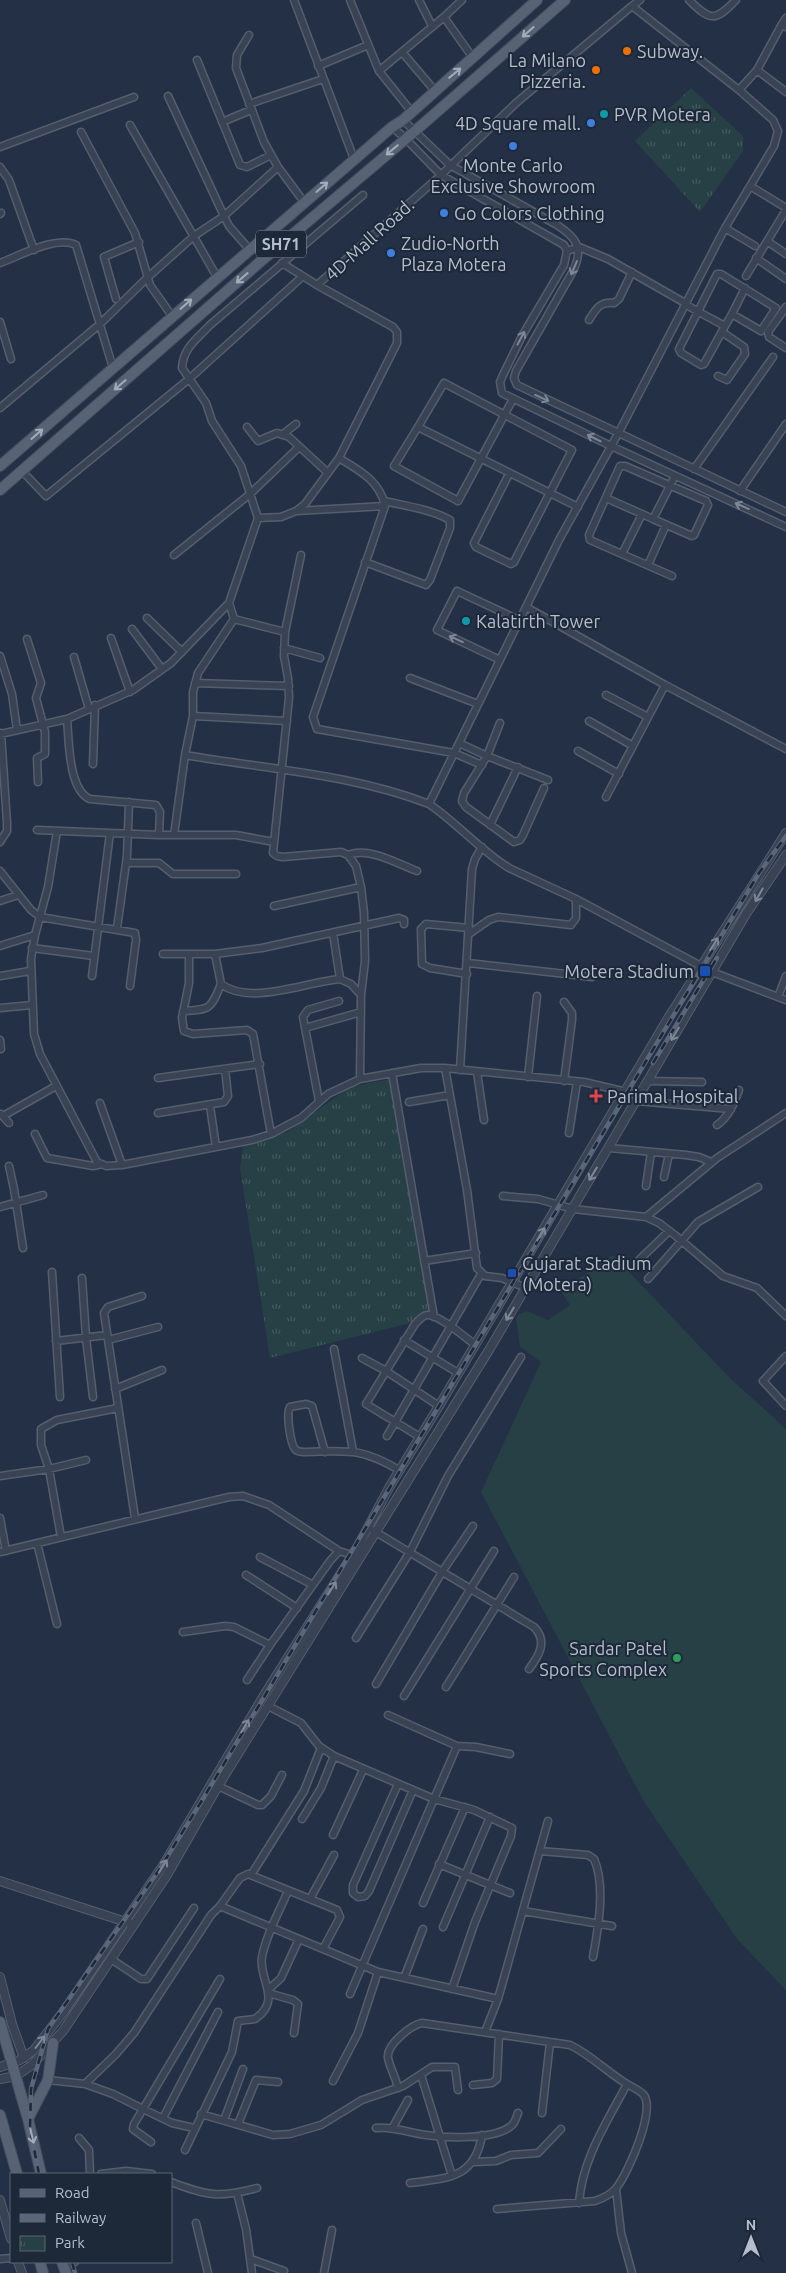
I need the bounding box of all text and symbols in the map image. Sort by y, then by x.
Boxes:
one-way arrow [522,26,535,38]
place label: Subway. [637,41,703,61]
marker: Subway. [621,45,633,57]
place label: La Milano Pizzeria. [509,50,586,91]
marker: La Milano Pizzeria. [590,64,602,76]
one-way arrow [448,68,461,79]
place label: PVR Motera [614,104,711,124]
marker: PVR Motera [598,108,610,120]
place label: 4D Square mall. [455,113,581,133]
marker: 4D Square mall. [585,117,597,129]
marker: Monte Carlo Exclusive Showroom [507,140,519,152]
one-way arrow [386,144,399,155]
place label: Monte Carlo Exclusive Showroom [430,155,596,196]
one-way arrow [315,181,328,192]
street label: 4D-Mall Road. [321,194,417,284]
place label: Go Colors Clothing [454,203,605,223]
marker: Go Colors Clothing [438,207,450,219]
road number: SH71 [256,230,306,258]
place label: Zudio-North Plaza Motera [401,233,507,274]
marker: Zudio-North Plaza Motera [385,247,397,259]
one-way arrow [569,260,579,275]
one-way arrow [235,272,248,284]
one-way arrow [179,299,192,310]
one-way arrow [517,331,526,346]
one-way arrow [113,379,126,391]
one-way arrow [534,393,549,403]
one-way arrow [30,428,43,440]
one-way arrow [587,433,602,442]
one-way arrow [735,501,750,511]
place label: Kalatirth Tower [476,611,600,631]
marker: Kalatirth Tower [460,615,472,627]
one-way arrow [449,634,464,644]
one-way arrow [754,887,763,902]
one-way arrow [709,937,719,951]
place label: Motera Stadium [564,961,694,981]
marker: Motera Stadium [698,964,712,978]
one-way arrow [670,1027,680,1041]
place label: Parimal Hospital [607,1086,739,1106]
marker: Parimal Hospital [589,1089,603,1103]
one-way arrow [587,1167,597,1181]
one-way arrow [536,1227,547,1241]
place label: Gujarat Stadium (Motera) [522,1253,652,1295]
marker: Gujarat Stadium (Motera) [506,1267,518,1279]
one-way arrow [505,1307,515,1321]
one-way arrow [327,1582,337,1596]
place label: Sardar Patel Sports Complex [539,1638,667,1679]
marker: Sardar Patel Sports Complex [671,1652,683,1664]
one-way arrow [241,1719,251,1733]
one-way arrow [158,1859,169,1873]
one-way arrow [35,2036,46,2049]
one-way arrow [28,2128,37,2144]
legend [10,2173,172,2263]
text: Road [55,2184,90,2201]
text: Railway [55,2209,106,2226]
north arrow [726,2213,776,2263]
text: N [746,2217,756,2233]
text: Park [55,2234,85,2251]

